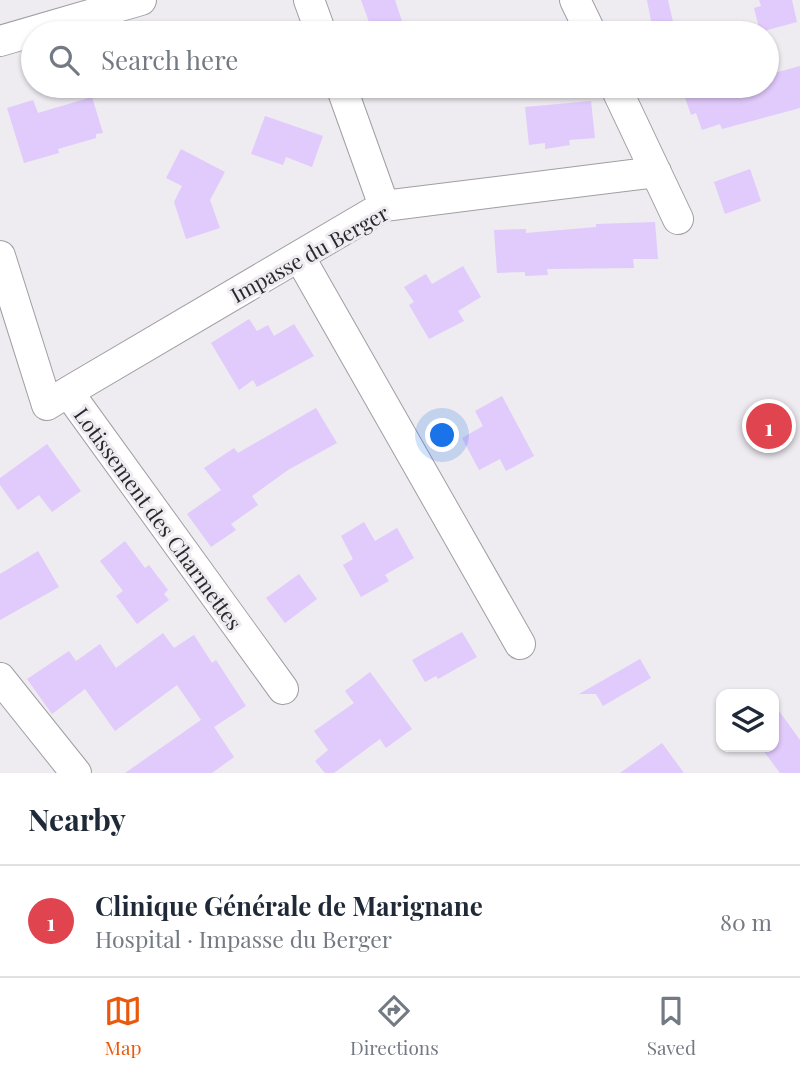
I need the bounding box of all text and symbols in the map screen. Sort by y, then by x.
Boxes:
search box [21,21,779,98]
icon: search [45,41,83,79]
text: Search here [101,42,238,77]
street label: Impasse du Berger [225,198,394,308]
pin: 1 [746,400,792,452]
street label: Lotissement des Charmettes [69,401,249,635]
your location [425,418,459,452]
map controls [716,689,779,752]
button: layers [716,689,779,752]
text: Nearby [28,799,126,839]
text: Clinique Générale de Marignane [95,888,483,923]
text: 1 [47,906,55,937]
text: 80 m [720,906,772,937]
text: Hospital · Impasse du Berger [95,923,392,954]
tab: Map [104,992,142,1060]
tab: Directions [350,992,439,1060]
tab: Saved [647,992,696,1060]

